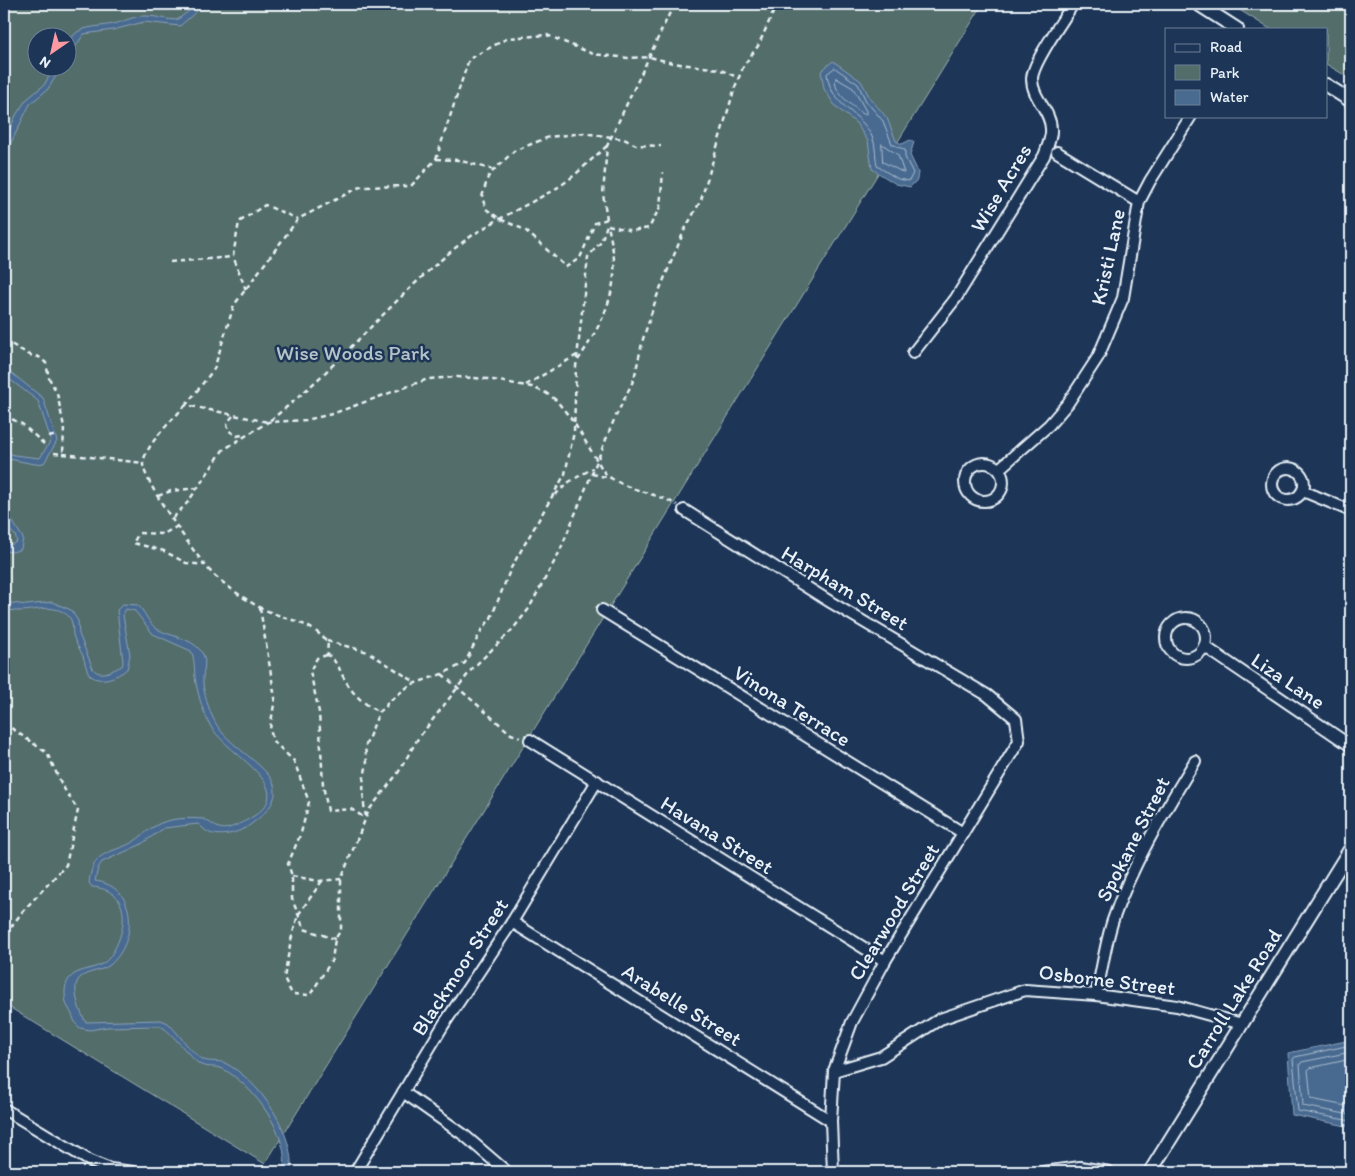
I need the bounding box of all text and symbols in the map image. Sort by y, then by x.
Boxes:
north arrow [28,28,78,78]
legend [1165,28,1328,118]
text: Road [1210,38,1243,56]
text: N [36,53,54,72]
text: Park [1210,64,1240,82]
text: Water [1210,88,1249,106]
street label: Wise Acres [965,139,1037,236]
street label: Kristi Lane [1085,207,1130,307]
park label: Wise Woods Park [276,340,430,365]
street label: Harpham Street [777,540,914,635]
street label: Liza Lane [1247,647,1330,714]
street label: Vinona Terrace [729,660,855,752]
street label: Spokane Street [1090,772,1175,905]
street label: Havana Street [656,790,778,879]
street label: Clearwood Street [843,838,944,985]
street label: Blackmoor Street [406,893,513,1040]
street label: Carroll Lake Road [1180,923,1287,1074]
street label: Arabelle Street [618,958,747,1051]
street label: Osborne Street [1037,959,1177,1000]

